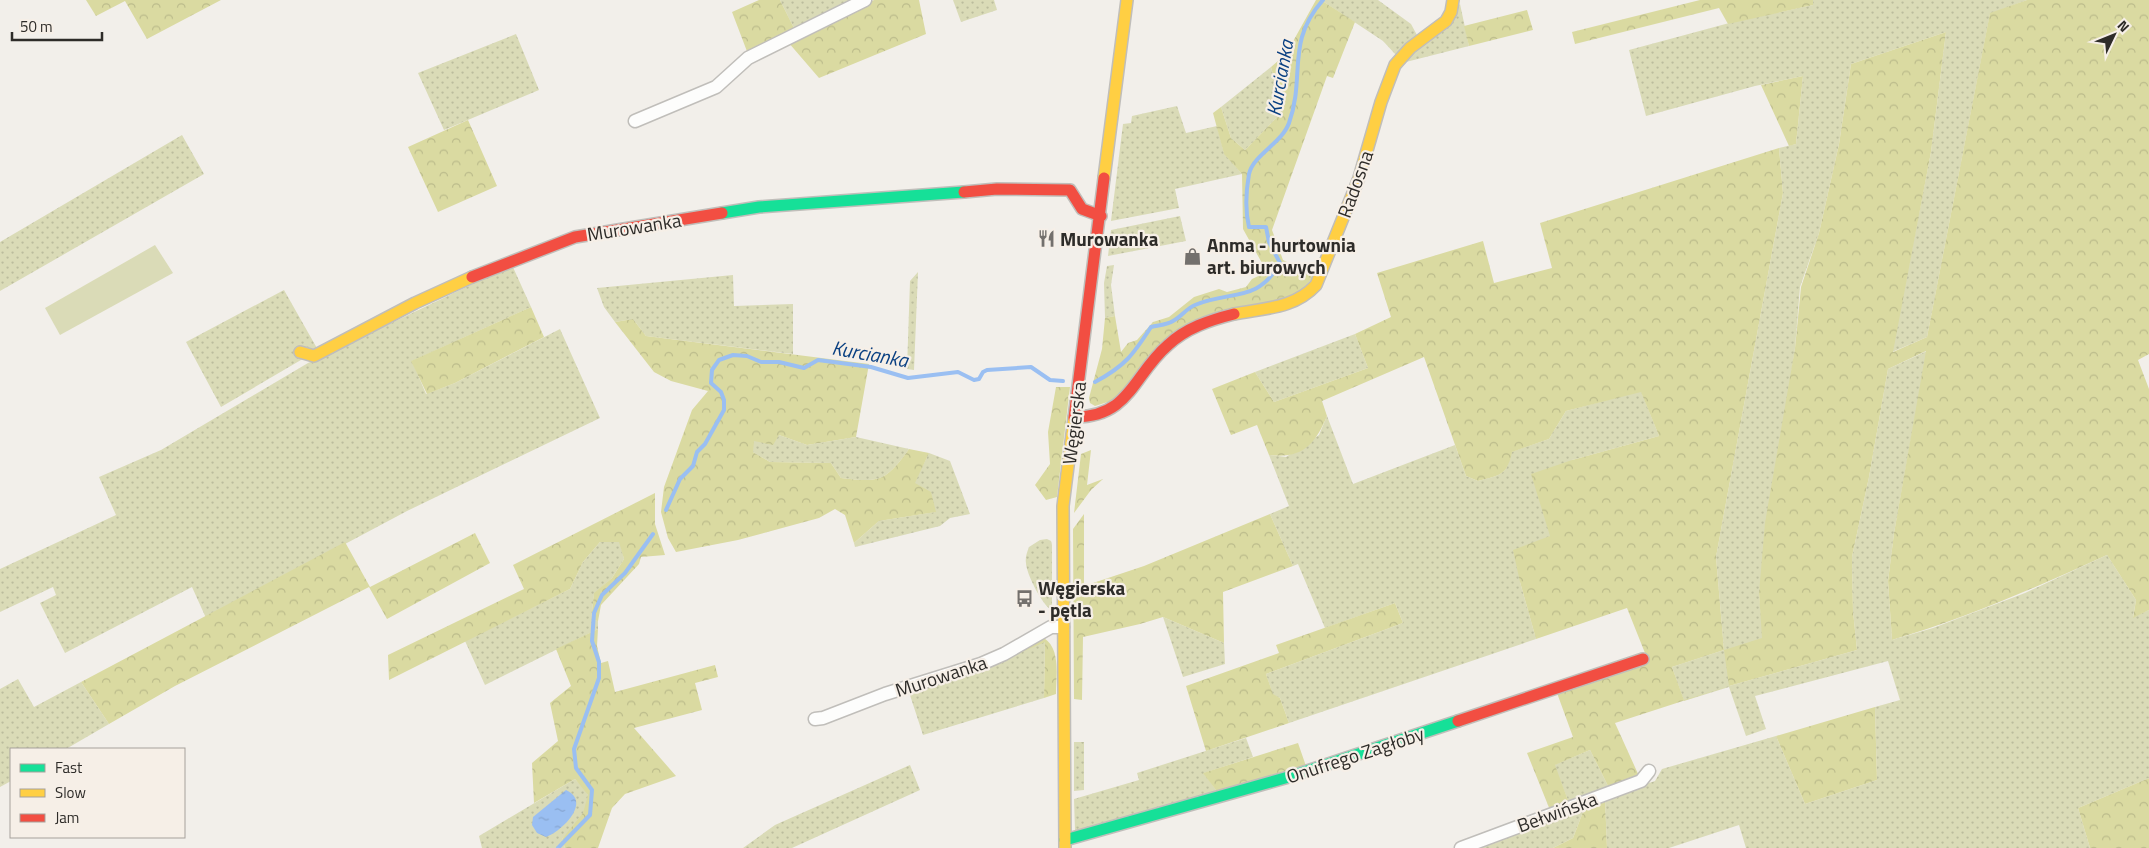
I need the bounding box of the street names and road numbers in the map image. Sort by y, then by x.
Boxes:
street label: Radosna [1329,146,1380,222]
street label: Murowanka [585,205,684,248]
street label: Węgierska [1054,379,1093,466]
street label: Murowanka [891,647,991,704]
street label: Onufrego Zagłoby [1282,719,1428,790]
street label: Bełwińska [1513,783,1601,839]

